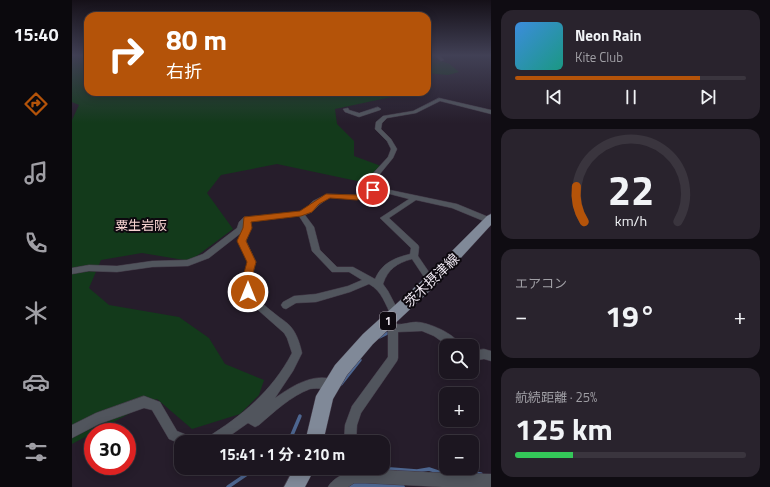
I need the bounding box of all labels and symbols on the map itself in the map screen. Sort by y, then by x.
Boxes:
pin [356,173,390,207]
district label: 粟生岩阪 [115,215,167,235]
street label: 茨木摂津線 [399,248,463,312]
position arrow [227,271,269,313]
road number: 1 [380,312,396,330]
speed limit sign: 30 [84,423,136,475]

